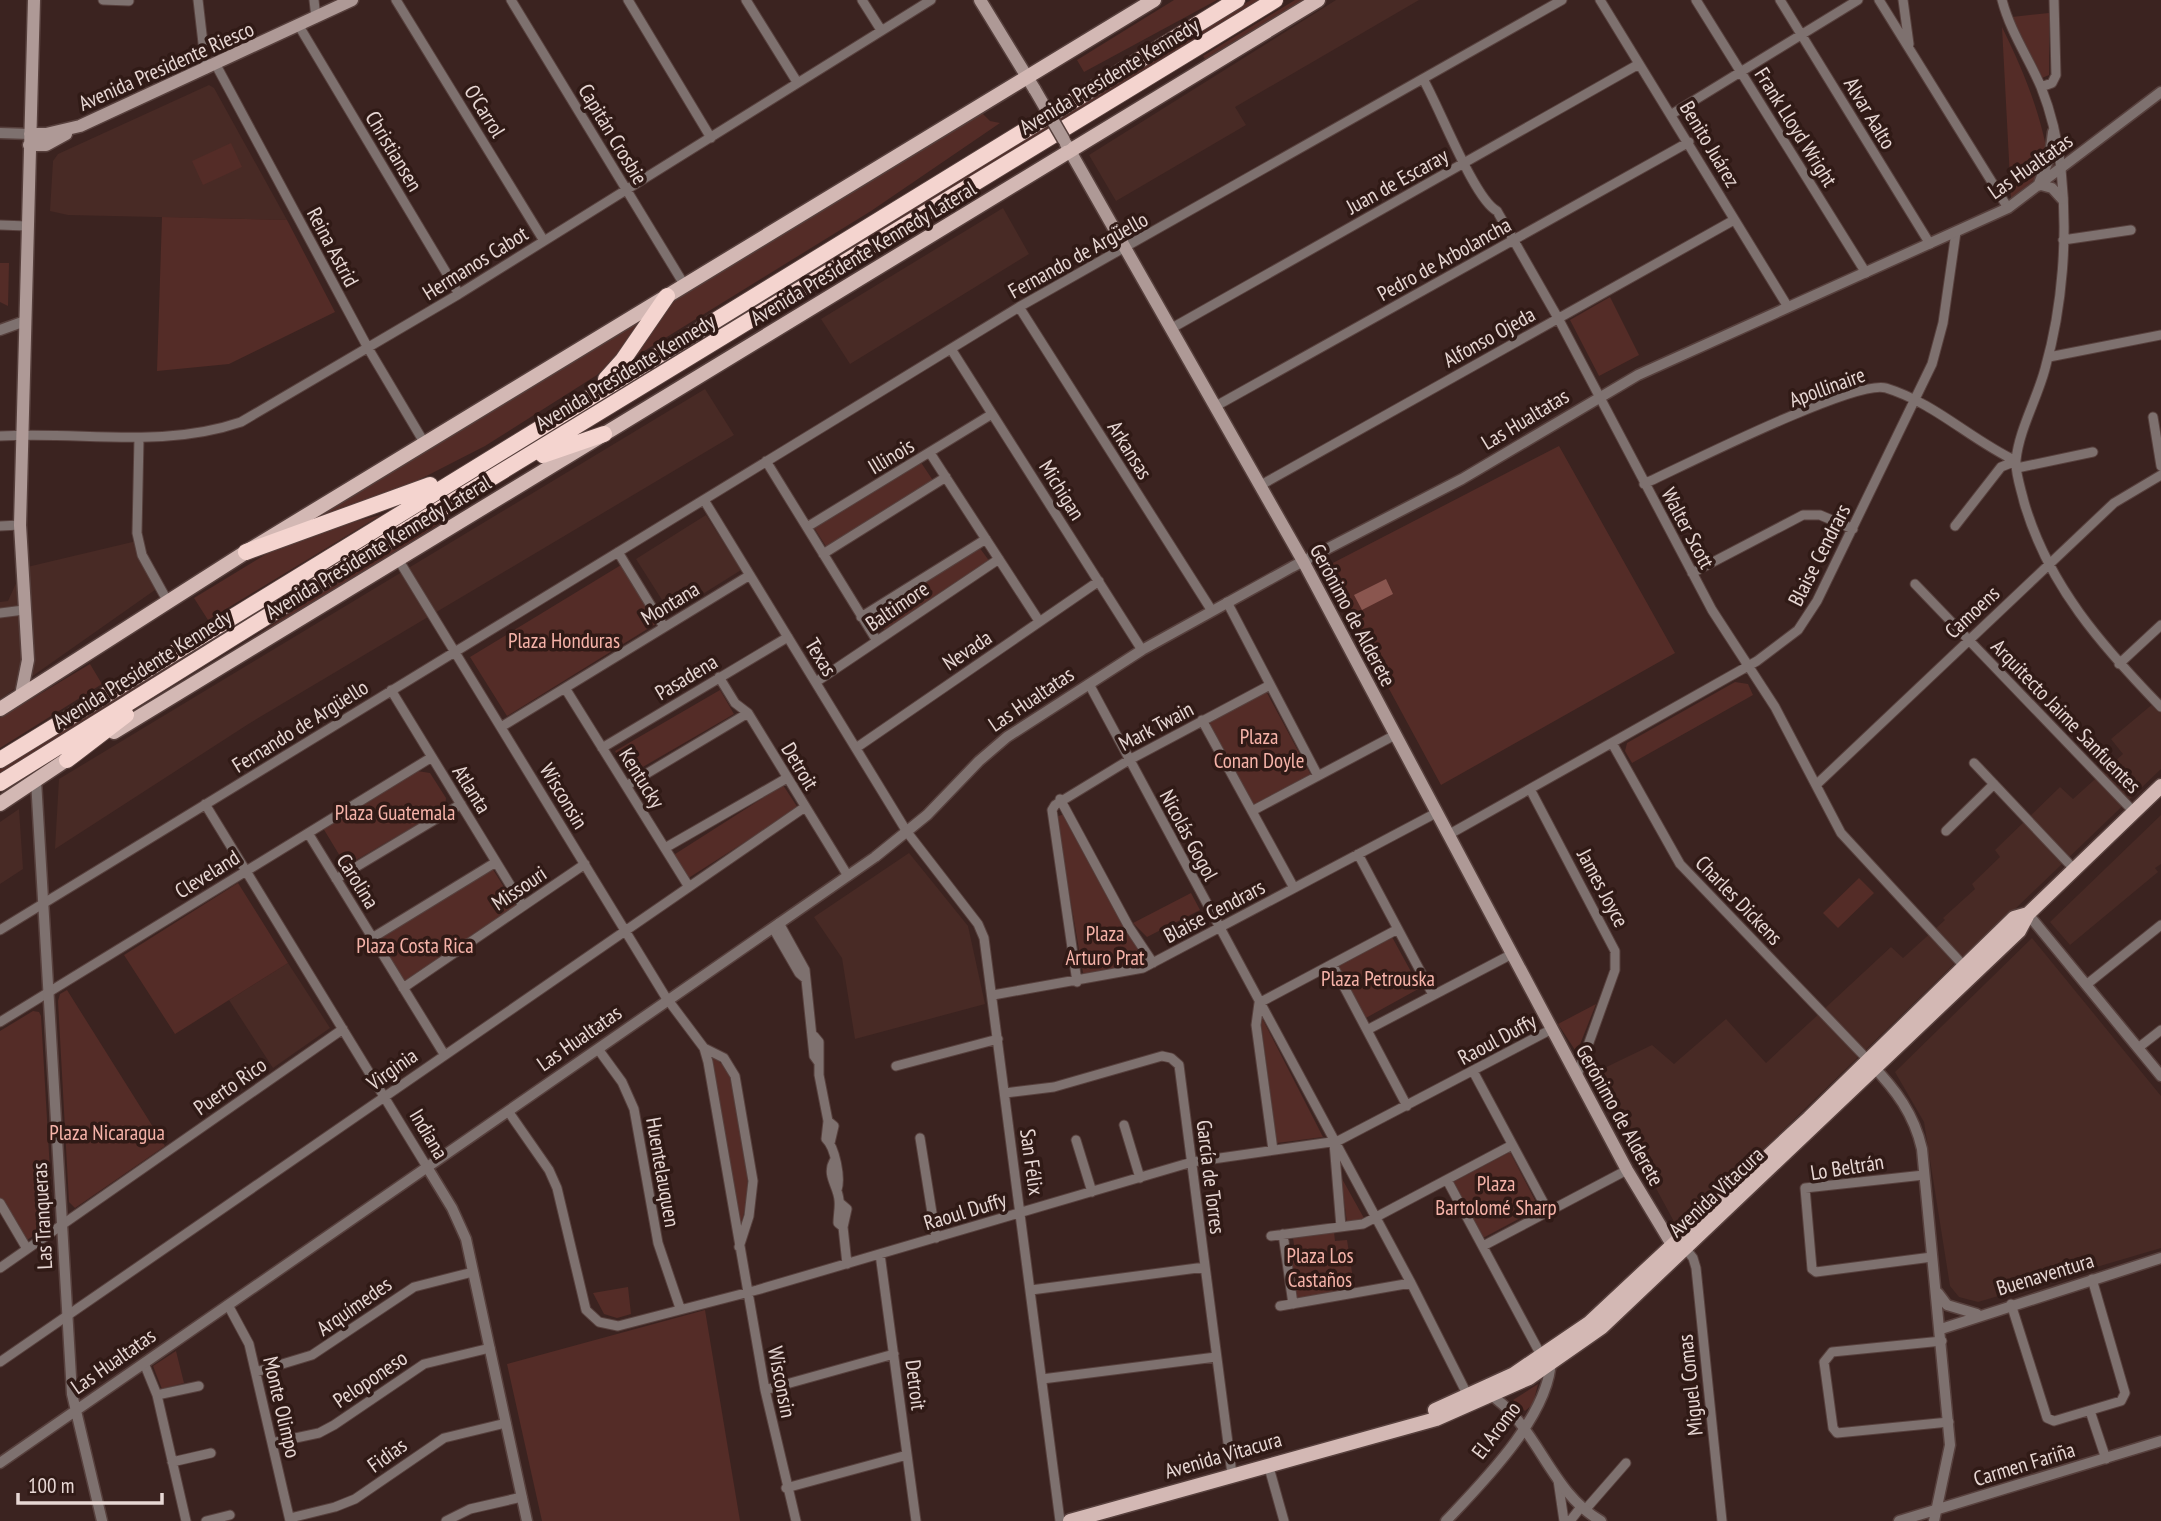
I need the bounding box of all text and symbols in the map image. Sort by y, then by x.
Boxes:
street label: Avenida Presidente Kennedy [1014,12,1204,140]
street label: Avenida Presidente Riesco [74,15,258,117]
street label: Frank Lloyd Wright [1749,62,1843,192]
street label: Alvar Aalto [1838,72,1902,154]
street label: Capitán Crosbie [572,79,654,189]
street label: O'Carrol [458,80,512,142]
street label: Benito Juárez [1674,96,1746,192]
street label: Christiansen [359,106,429,196]
street label: Las Hualtatas [1982,127,2078,205]
street label: Juan de Escaray [1340,142,1453,221]
street label: Avenida Presidente Kennedy Lateral [745,175,981,331]
street label: Reina Astrid [301,203,365,291]
street label: Fernando de Argüello [1003,205,1153,305]
street label: Pedro de Arbolancha [1372,211,1516,307]
street label: Hermanos Cabot [417,220,533,306]
street label: Alfonso Ojeda [1438,301,1540,373]
street label: Avenida Presidente Kennedy [530,308,720,436]
street label: Apollinaire [1785,361,1869,413]
street label: Las Hualtatas [1476,382,1574,456]
street label: Arkansas [1102,416,1158,484]
street label: Illinois [863,432,919,480]
street label: Michigan [1033,455,1091,525]
street label: Avenida Presidente Kennedy Lateral [260,469,496,625]
street label: Walter Scott [1655,483,1721,573]
street label: Blaise Cendrars [1782,499,1856,611]
street label: Gerónimo de Alderete [1304,539,1402,691]
street label: Montana [636,575,704,631]
street label: Baltimore [860,575,934,637]
street label: Camoens [1939,580,2005,644]
street label: Avenida Presidente Kennedy [48,603,236,735]
street label: Nevada [937,624,997,676]
park label: Plaza Honduras [508,627,620,654]
street label: Texas [799,633,843,681]
street label: Arquitecto Jaime Sanfuentes [1985,633,2147,799]
street label: Pasadena [650,648,722,706]
street label: Las Hualtatas [983,661,1079,737]
street label: Fernando de Argüello [227,673,373,779]
street label: Mark Twain [1114,695,1198,757]
park label: Plaza Conan Doyle [1214,723,1304,774]
street label: Detroit [775,737,825,795]
street label: Kentucky [613,743,671,813]
street label: Wisconsin [534,758,594,834]
street label: Atlanta [447,760,497,818]
street label: Nicolás Gogol [1154,785,1224,885]
park label: Plaza Guatemala [335,799,455,826]
street label: James Joyce [1571,843,1635,932]
street label: Cleveland [170,844,244,904]
street label: Carolina [331,849,385,913]
street label: Charles Dickens [1690,850,1788,950]
street label: Missouri [486,860,552,916]
street label: Blaise Cendrars [1159,873,1269,949]
park label: Plaza Arturo Prat [1065,920,1145,971]
park label: Plaza Costa Rica [356,932,474,959]
park label: Plaza Petrouska [1321,965,1435,992]
street label: Las Hualtatas [531,999,627,1077]
street label: Raoul Duffy [1453,1007,1541,1071]
street label: Gerónimo de Alderete [1570,1039,1670,1191]
street label: Virginia [361,1042,423,1097]
street label: Puerto Rico [188,1051,272,1121]
street label: Indiana [404,1104,454,1164]
street label: Huentelauquen [640,1115,686,1229]
street label: García de Torres [1191,1118,1231,1236]
park label: Plaza Nicaragua [49,1119,165,1146]
street label: San Félix [1014,1127,1050,1197]
street label: Avenida Vitacura [1663,1141,1769,1243]
street label: Lo Beltrán [1808,1148,1886,1186]
street label: Las Tranqueras [26,1162,58,1270]
park label: Plaza Bartolomé Sharp [1435,1170,1557,1221]
street label: Raoul Duffy [920,1186,1010,1236]
park label: Plaza Los Castaños [1286,1242,1354,1293]
street label: Buenaventura [1993,1246,2097,1302]
street label: Arquímedes [311,1270,397,1342]
street label: Las Hualtatas [65,1322,161,1400]
street label: Miguel Comas [1671,1333,1709,1437]
street label: Peloponeso [328,1344,412,1414]
street label: Wisconsin [762,1344,802,1420]
street label: Monte Olimpo [257,1354,307,1460]
street label: Detroit [900,1358,933,1412]
street label: El Aromo [1466,1396,1526,1464]
street label: Avenida Vitacura [1161,1425,1285,1485]
street label: Fidias [362,1432,412,1478]
street label: Carmen Fariña [1970,1436,2078,1492]
scale bar [18,1462,161,1506]
text: 100 m [28,1472,74,1499]

